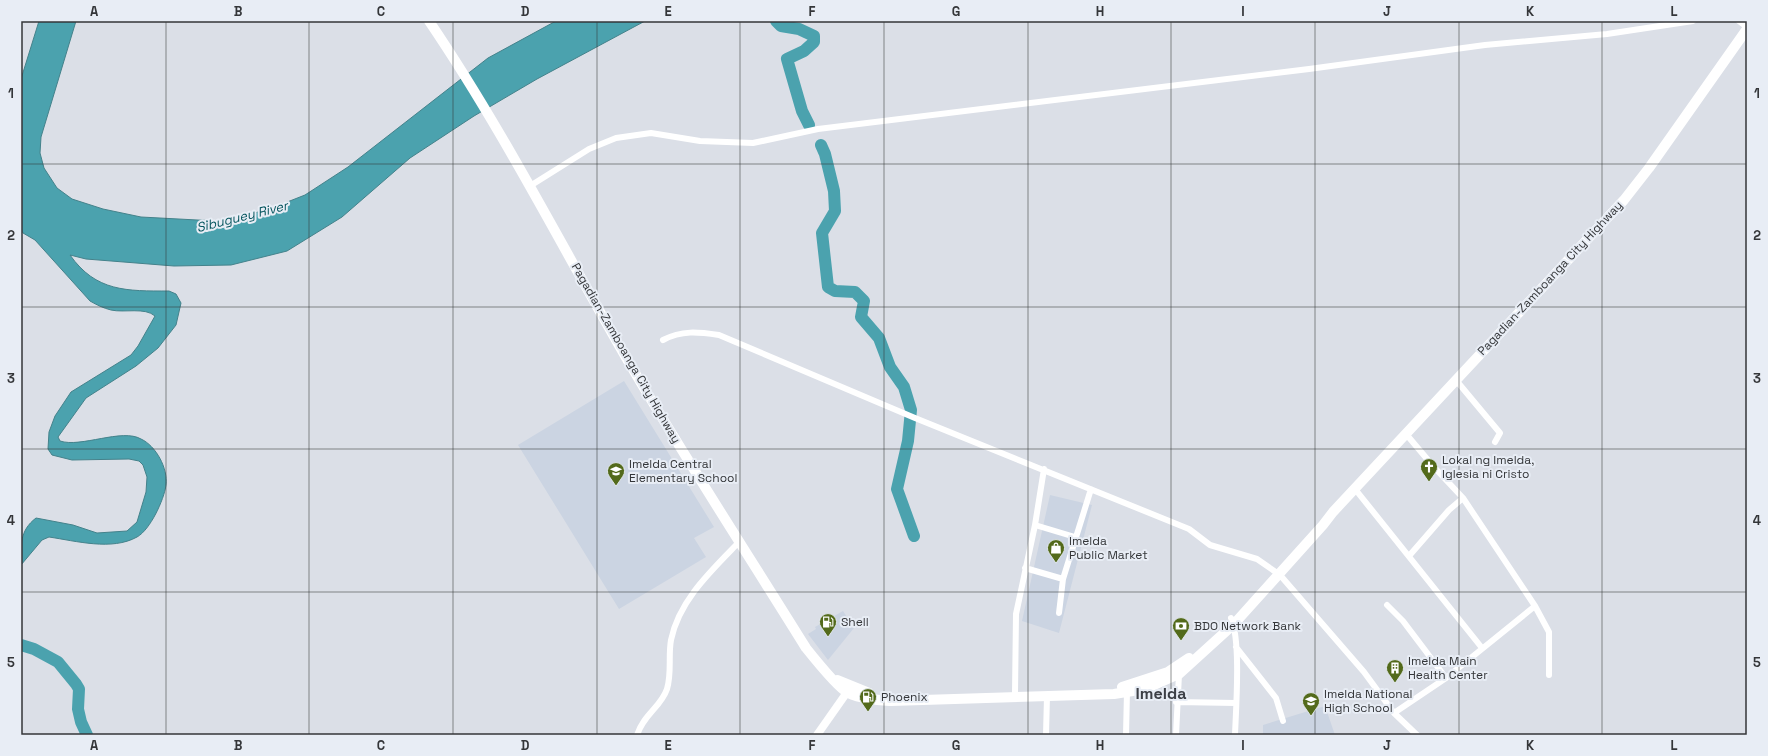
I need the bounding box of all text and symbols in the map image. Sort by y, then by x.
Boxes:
text: A [90,3,99,20]
text: B [234,3,243,20]
text: C [377,3,385,20]
text: D [521,3,530,20]
text: E [664,3,672,20]
text: F [809,3,816,20]
text: G [952,3,960,20]
text: H [1096,3,1104,20]
text: I [1241,3,1245,20]
text: J [1383,3,1391,20]
text: K [1526,3,1535,20]
text: L [1670,3,1678,20]
text: 1 [8,85,14,102]
text: 1 [1754,85,1760,102]
water label: Sibuguey River [195,196,292,236]
street label: Pagadian-Zamboanga City Highway [1474,197,1626,359]
text: 2 [7,227,15,244]
text: 2 [1753,227,1761,244]
street label: Pagadian-Zamboanga City Highway [568,260,684,446]
text: 3 [7,370,15,387]
text: 3 [1753,370,1761,387]
place label: Lokal ng Imelda, Iglesia ni Cristo [1442,452,1534,482]
place label: Imelda Central Elementary School [629,456,737,486]
church icon: Lokal ng Imelda, Iglesia ni Cristo [1419,457,1439,482]
school or university icon: Imelda Central Elementary School [606,461,626,486]
text: 4 [7,512,15,529]
text: 4 [1753,512,1761,529]
place label: Imelda Public Market [1069,533,1148,563]
shop icon: Imelda Public Market [1046,538,1066,563]
fuel station icon: Shell [818,612,838,637]
place label: Shell [841,614,869,630]
bank icon: BDO Network Bank [1171,616,1191,641]
place label: BDO Network Bank [1194,618,1302,634]
place label: Imelda Main Health Center [1408,653,1488,683]
text: 5 [7,654,15,671]
text: 5 [1753,654,1761,671]
building icon: Imelda Main Health Center [1385,658,1405,683]
district label: Imelda [1136,683,1186,704]
place label: Imelda National High School [1324,686,1413,716]
fuel station icon: Phoenix [858,687,878,712]
place label: Phoenix [881,689,928,705]
school or university icon: Imelda National High School [1301,691,1321,716]
text: A [90,737,99,754]
text: B [234,737,243,754]
text: C [377,737,385,754]
text: D [521,737,530,754]
text: E [664,737,672,754]
text: F [809,737,816,754]
text: G [952,737,960,754]
text: H [1096,737,1104,754]
text: I [1241,737,1245,754]
text: J [1383,737,1391,754]
text: K [1526,737,1535,754]
text: L [1670,737,1678,754]

